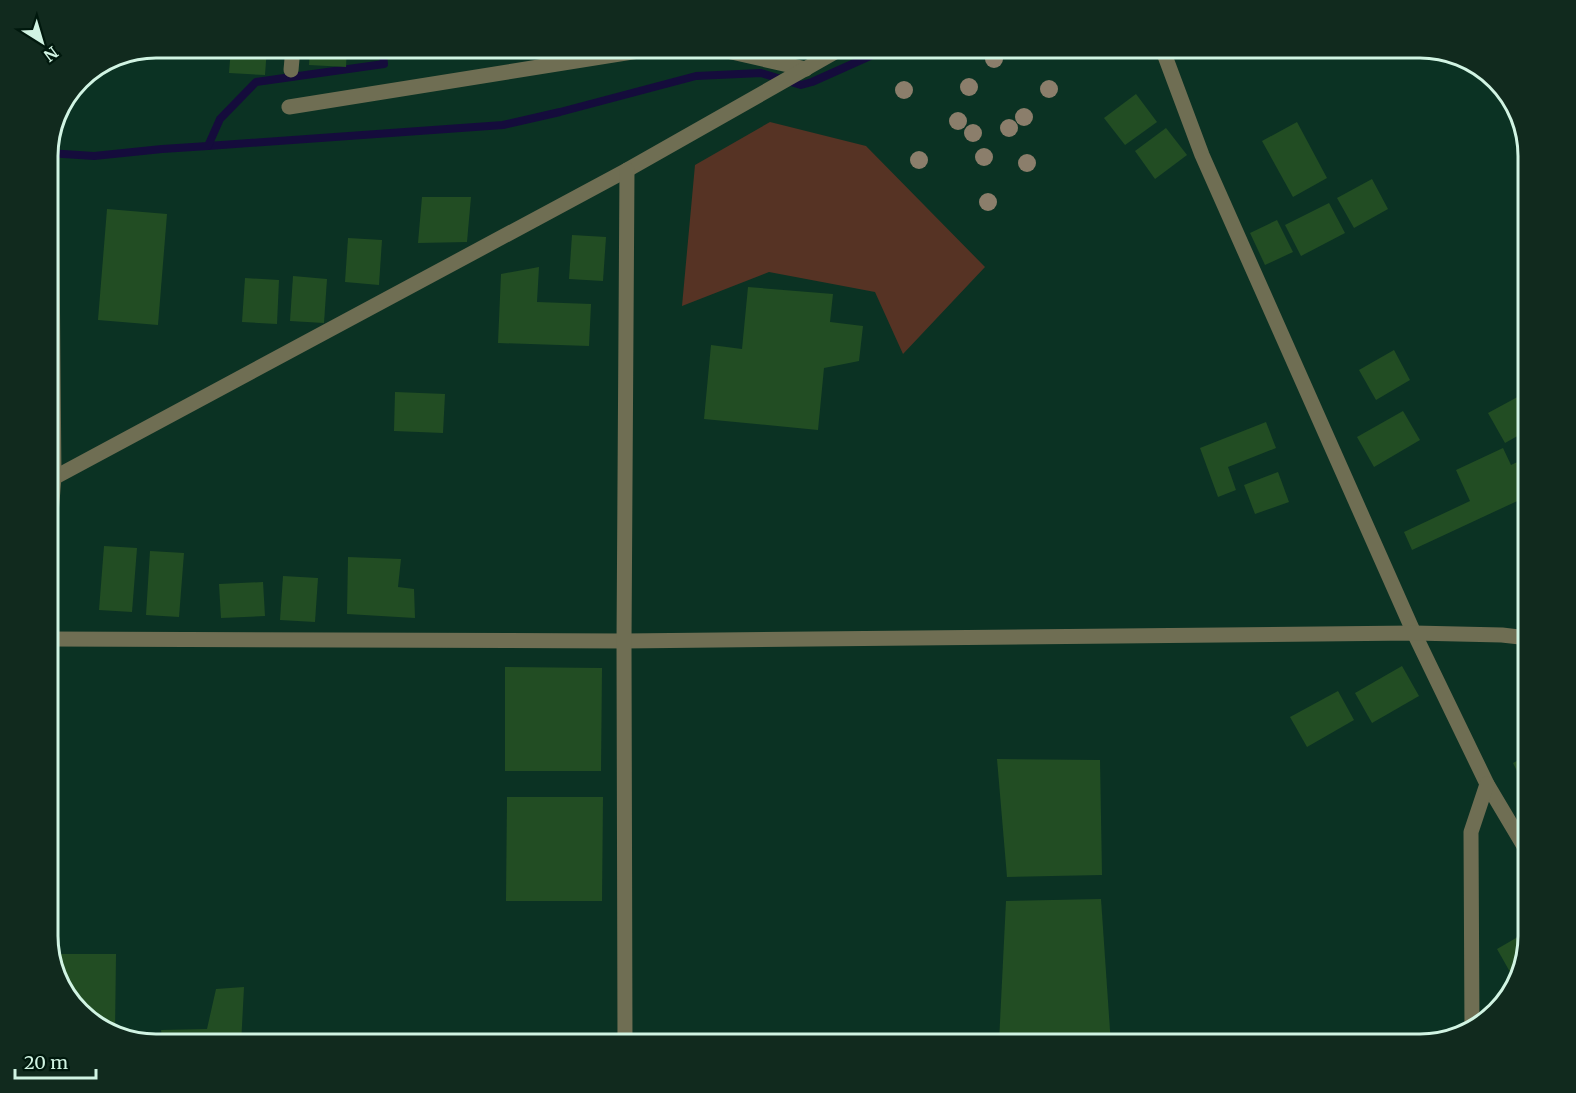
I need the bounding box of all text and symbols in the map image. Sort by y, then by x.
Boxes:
north arrow [12,12,72,72]
text: N [40,42,62,66]
scale bar [15,1042,96,1080]
text: 20 m [24,1051,68,1074]

